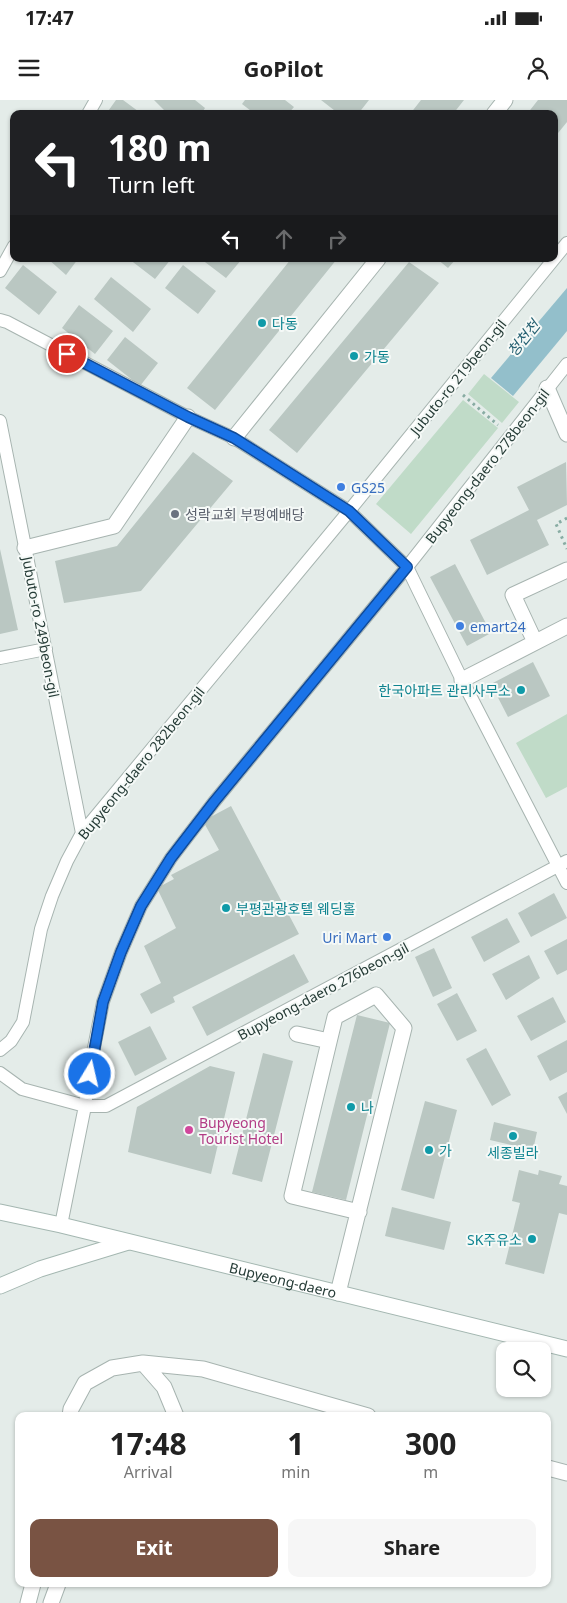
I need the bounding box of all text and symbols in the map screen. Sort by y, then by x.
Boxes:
text: 17:47 [25,5,74,31]
text: GoPilot [244,53,323,83]
icon: menu [15,54,43,82]
icon: person [524,54,552,82]
text: 180 m [108,124,211,171]
icon: left [25,130,90,195]
text: Turn left [108,169,195,199]
icon: left [217,225,245,253]
icon: ahead [270,225,298,253]
icon: right [323,225,351,253]
place label: 다동 [272,314,298,333]
water label: 청천천 [502,314,545,360]
street label: Jubuto-ro 219beon-gil [404,315,510,440]
marker: 다동 [256,317,268,329]
pin [46,333,88,375]
icon: arrive [53,340,81,368]
place label: 가동 [364,347,390,366]
marker: 가동 [348,350,360,362]
street label: Bupyeong-daero 278beon-gil [421,385,553,547]
place label: GS25 [351,478,385,497]
marker: GS25 [335,481,347,493]
place label: 성락교회 부평예배당 [185,505,305,524]
marker: 성락교회 부평예배당 [169,508,181,520]
street label: Jubuto-ro 249beon-gil [18,553,64,699]
place label: emart24 [470,617,526,636]
marker: emart24 [454,620,466,632]
place label: 한국아파트 관리사무소 [379,681,511,700]
street label: Bupyeong-daero 282beon-gil [73,683,209,843]
marker: 한국아파트 관리사무소 [515,684,527,696]
place label: 부평관광호텔 웨딩홀 [236,899,356,918]
marker: 부평관광호텔 웨딩홀 [220,902,232,914]
place label: Uri Mart [322,928,377,947]
marker: Uri Mart [381,931,393,943]
street label: Bupyeong-daero 276beon-gil [234,938,412,1044]
position arrow [63,1047,115,1099]
place label: 나 [361,1098,374,1117]
marker: 나 [345,1101,357,1113]
place label: Bupyeong Tourist Hotel [199,1113,283,1148]
marker: Bupyeong Tourist Hotel [183,1124,195,1136]
marker: 세종빌라 [507,1130,519,1142]
place label: 가 [439,1141,452,1160]
place label: 세종빌라 [487,1143,539,1162]
marker: 가 [423,1144,435,1156]
place label: SK주유소 [467,1230,522,1249]
marker: SK주유소 [526,1233,538,1245]
street label: Bupyeong-daero [227,1257,339,1302]
map controls [496,1342,551,1397]
button: search [496,1342,551,1397]
text: 17:48 [110,1423,187,1464]
text: 1 [287,1423,304,1464]
text: 300 [405,1423,456,1464]
text: Arrival [124,1461,173,1483]
text: min [281,1461,310,1483]
text: m [423,1461,438,1483]
button: Exit [30,1519,278,1577]
button: Share [288,1519,536,1577]

